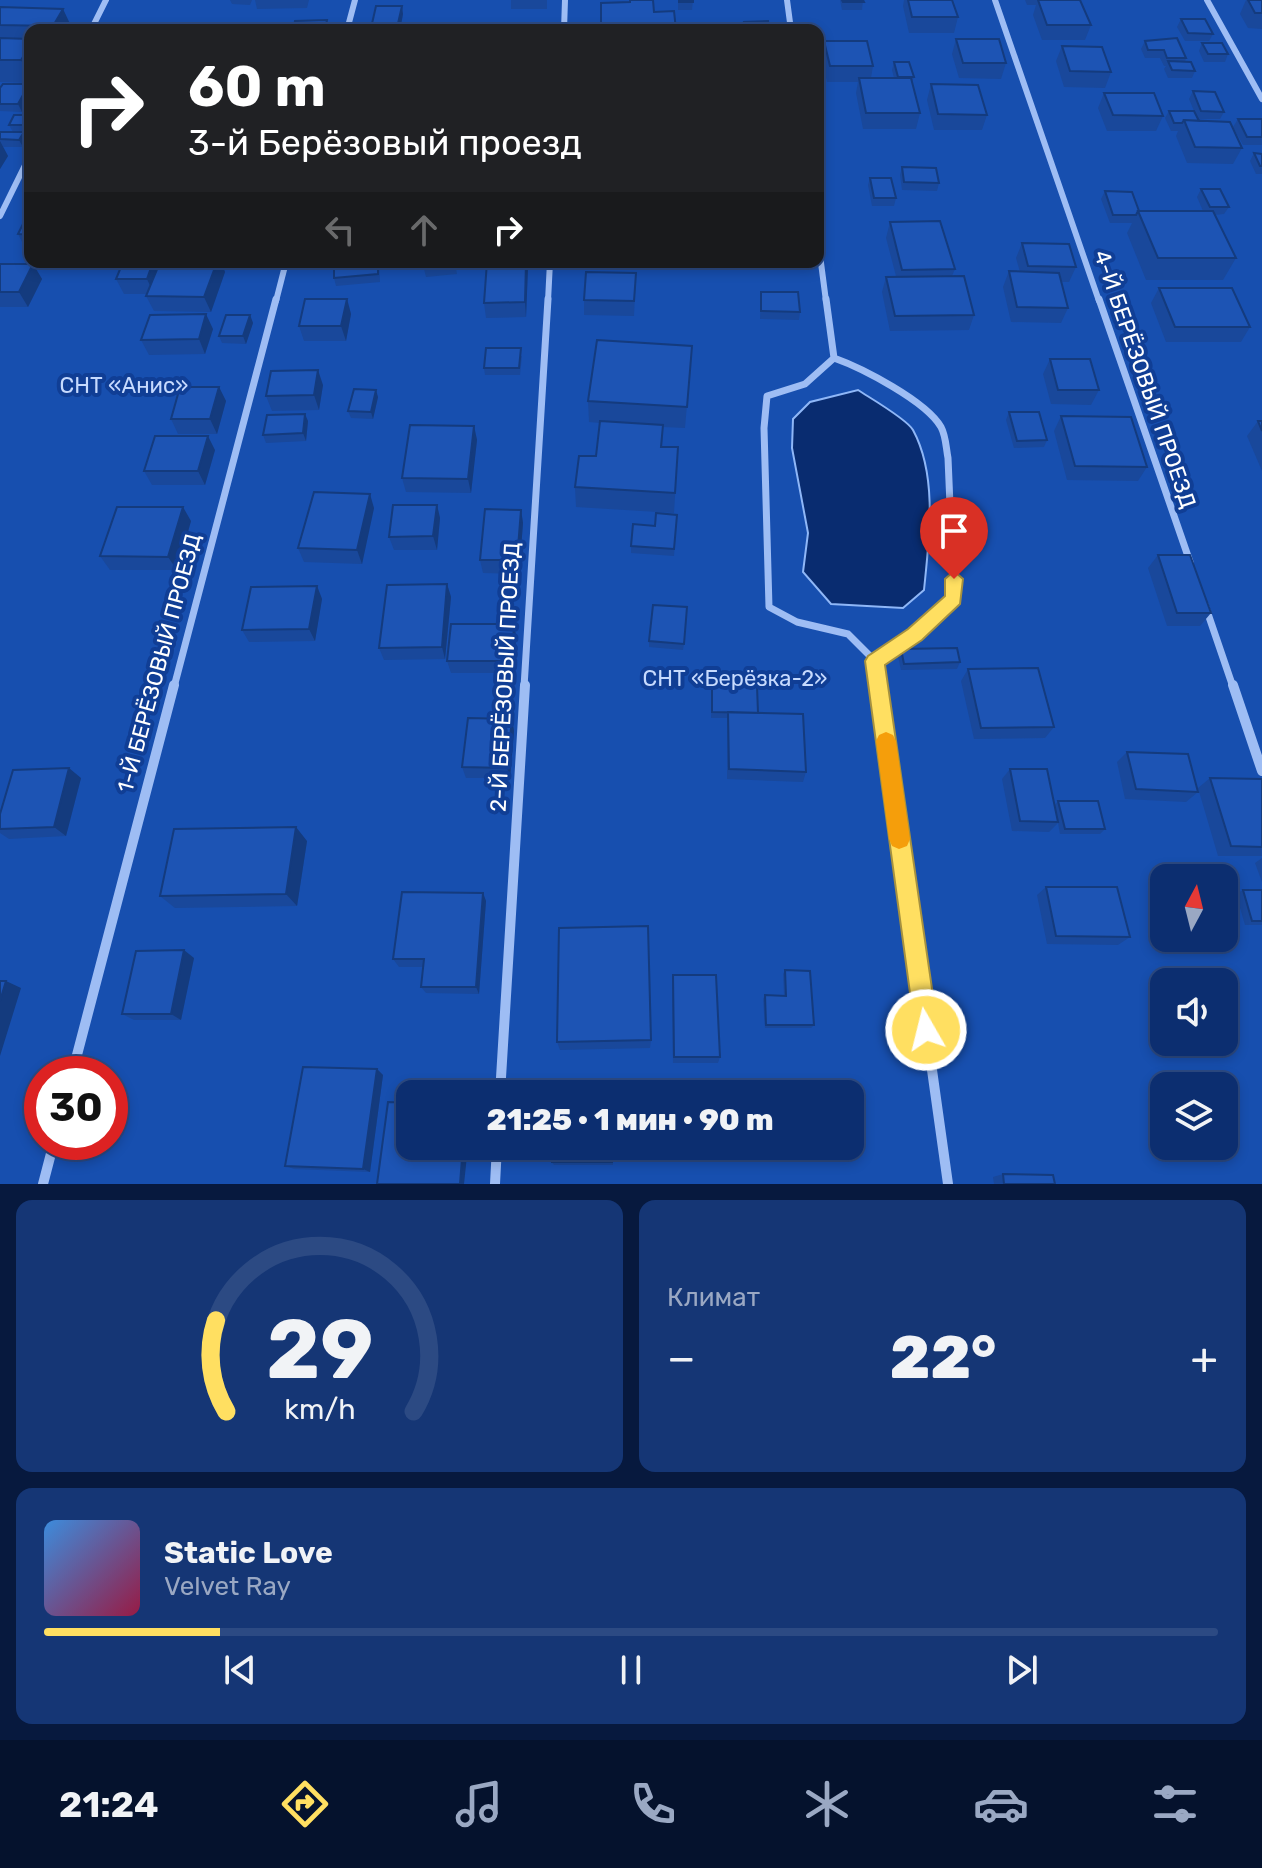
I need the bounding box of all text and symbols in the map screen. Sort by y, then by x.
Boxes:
text: 60 m [188,54,326,120]
icon: right [56,56,160,160]
text: 3-й Берёзовый проезд [188,121,582,164]
icon: left [318,208,362,252]
icon: ahead [402,208,446,252]
icon: right [486,208,530,252]
street label: 4-Й БЕРЁЗОВЫЙ ПРОЕЗД [1088,246,1202,512]
park label: СНТ «Анис» [60,372,188,399]
pin [920,497,988,579]
icon: arrive [932,509,976,553]
street label: 1-Й БЕРЁЗОВЫЙ ПРОЕЗД [111,531,207,795]
street label: 2-Й БЕРЁЗОВЫЙ ПРОЕЗД [484,542,526,812]
park label: СНТ «Берёзка-2» [643,665,827,692]
north arrow [1150,864,1238,952]
map controls [1150,864,1238,1160]
button: sound [1150,968,1238,1056]
position arrow [884,988,968,1072]
speed limit sign: 30 [24,1056,128,1160]
button: layers [1150,1072,1238,1160]
text: 21:25 · 1 мин · 90 m [486,1102,774,1138]
text: Климат [667,1282,760,1313]
text: 29 [266,1300,373,1399]
text: 22° [890,1322,996,1393]
text: − [667,1332,696,1384]
text: + [1191,1332,1218,1384]
text: km/h [284,1392,355,1426]
text: Static Love [164,1535,333,1571]
text: Velvet Ray [164,1571,291,1602]
icon: previous [218,1648,262,1692]
icon: pause [609,1648,653,1692]
icon: next [1000,1648,1044,1692]
icon: directions [277,1776,333,1832]
icon: music [451,1776,507,1832]
icon: phone [625,1776,681,1832]
icon: climate [799,1776,855,1832]
icon: car [973,1776,1029,1832]
icon: filters [1147,1776,1203,1832]
text: 21:24 [59,1783,159,1826]

